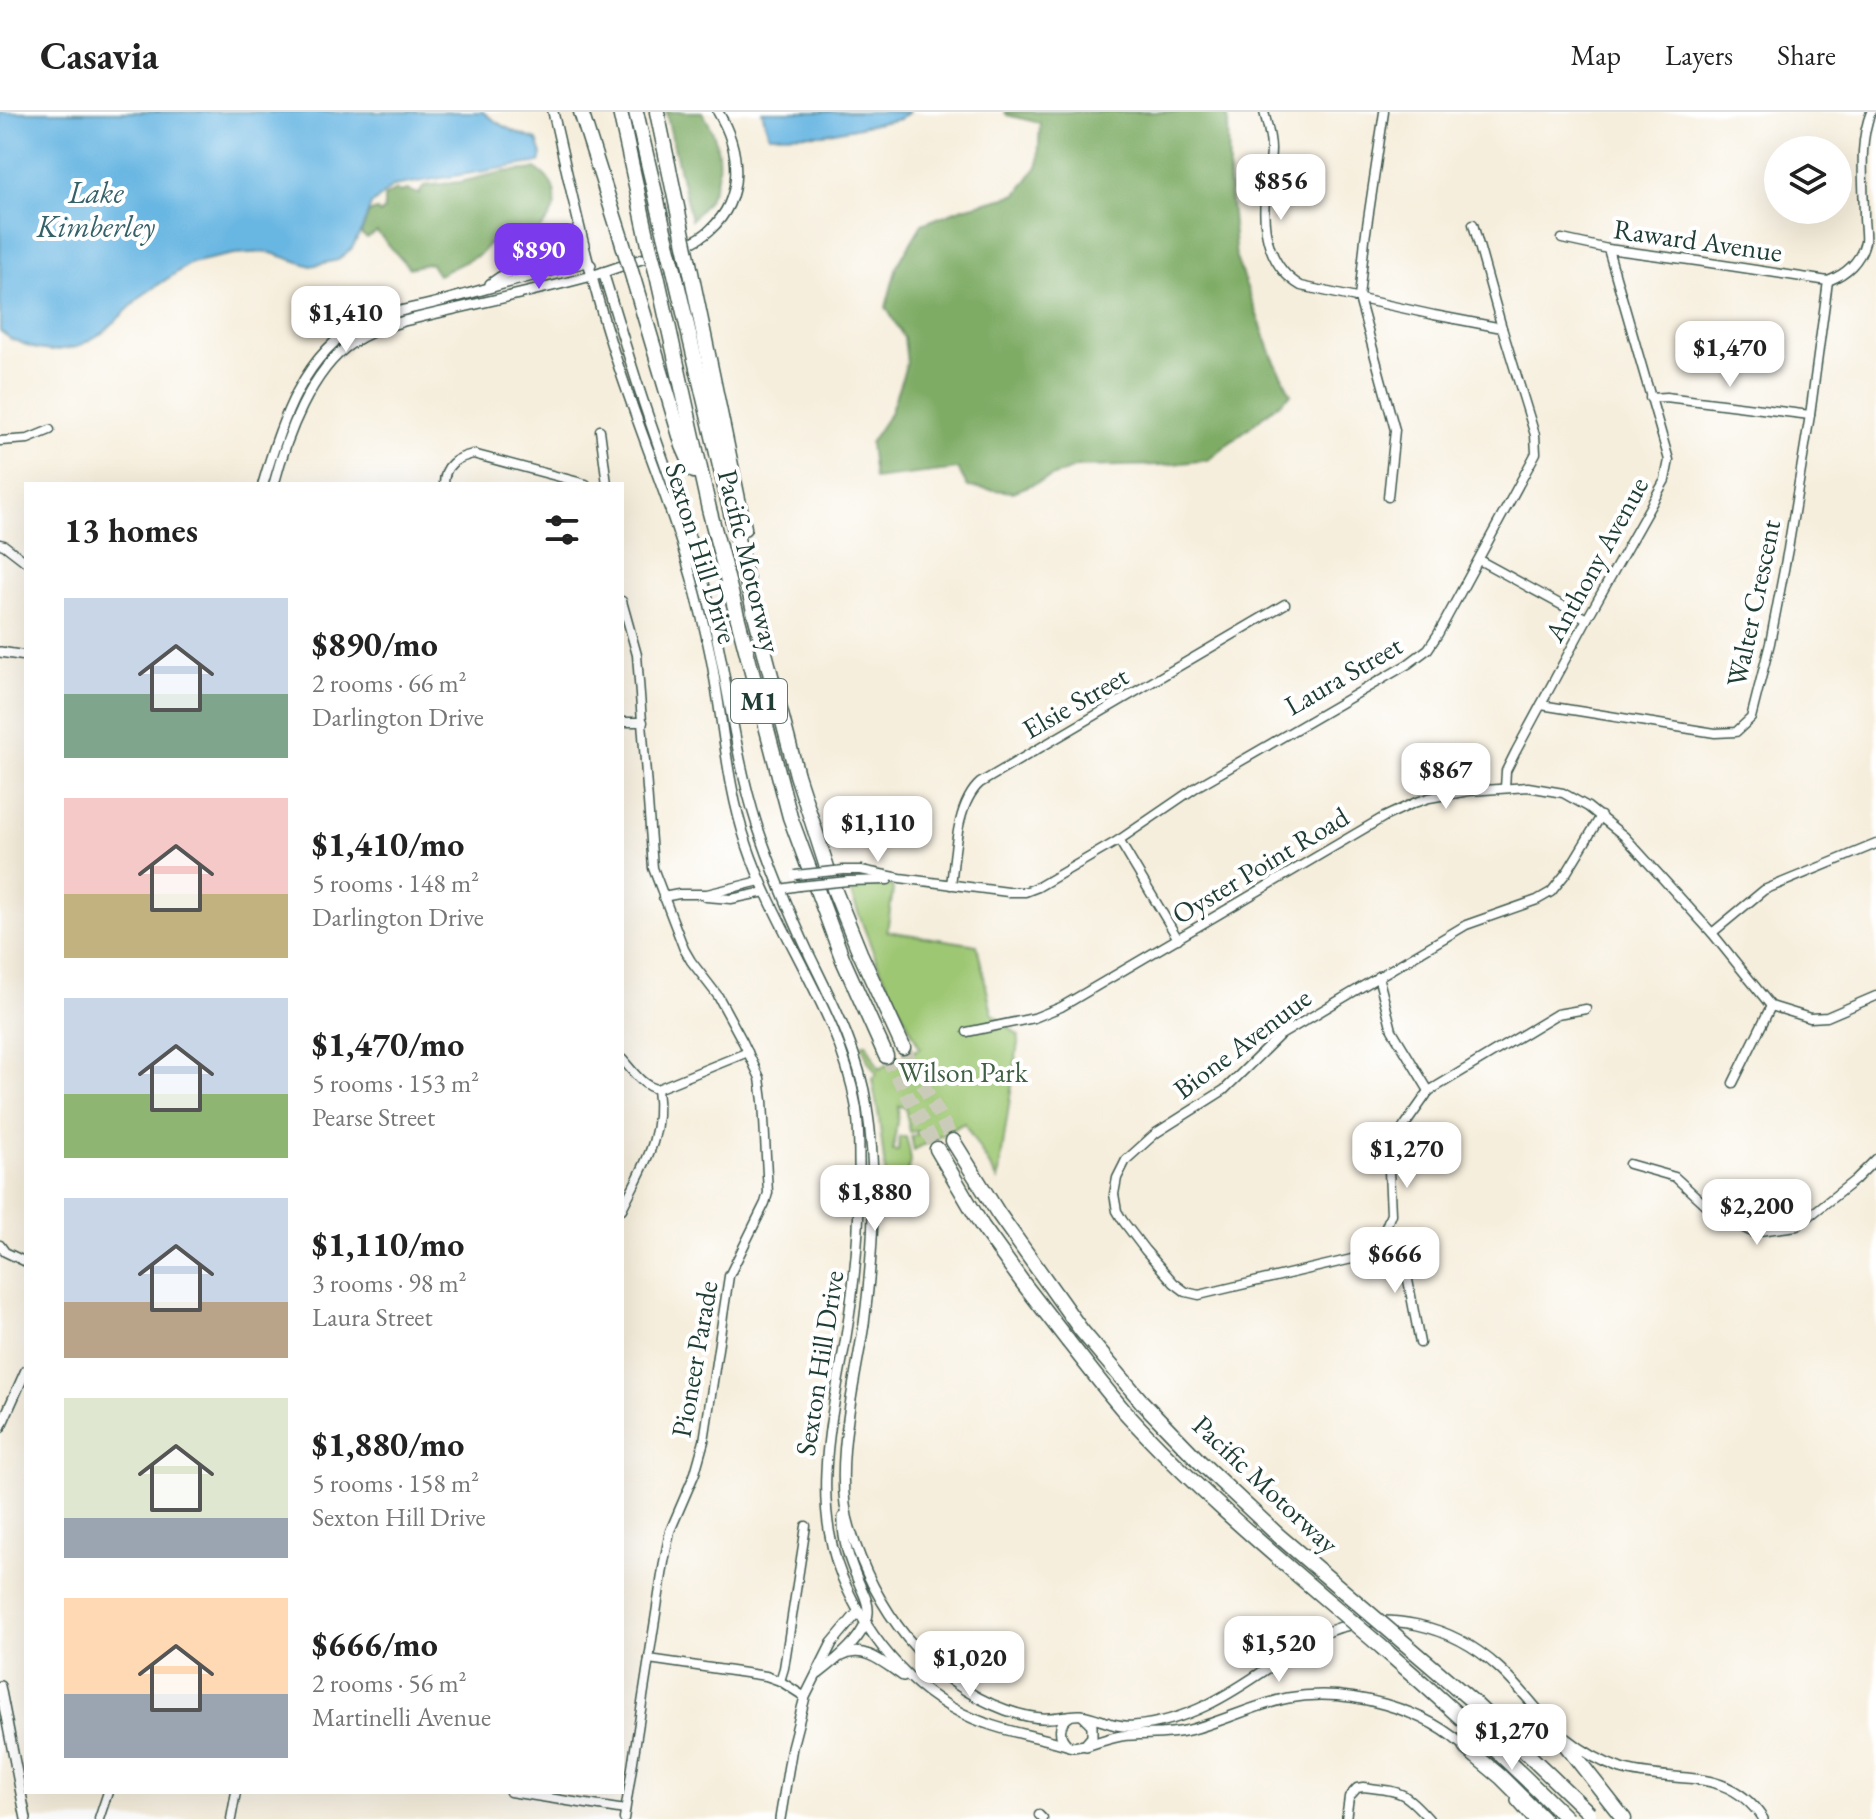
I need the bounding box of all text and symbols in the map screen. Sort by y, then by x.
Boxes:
text: Casavia [40,31,159,80]
text: Map [1571,37,1621,73]
text: Layers [1665,37,1733,73]
text: Share [1777,37,1836,73]
map controls [1764,136,1852,224]
button: layers [1764,136,1852,224]
pin: $856 [1234,154,1328,222]
text: $856 [1254,163,1308,197]
water label: Lake Kimberley [36,173,155,246]
street label: Raward Avenue [1611,210,1785,270]
pin: $890 [492,223,586,291]
text: $890 [512,232,566,266]
pin: $1,410 [281,286,411,354]
text: $1,410 [309,295,383,329]
pin: $1,470 [1665,321,1795,389]
text: $1,470 [1693,330,1767,364]
street label: Sexton Hill Drive [657,458,747,648]
street label: Pacific Motorway [710,466,790,657]
street label: Anthony Avenue [1535,470,1656,649]
text: 13 homes [64,508,198,552]
icon: filters [540,508,584,552]
street label: Walter Crescent [1718,516,1788,690]
text: $890/mo [312,622,438,666]
street label: Laura Street [1278,627,1408,723]
icon: home [128,630,224,726]
street label: Elsie Street [1016,657,1135,747]
text: 2 rooms · 66 m² [312,666,467,700]
road number: M1 [731,679,787,723]
text: Darlington Drive [312,700,484,734]
pin: $867 [1399,743,1493,811]
text: $867 [1419,752,1473,786]
pin: $1,110 [813,796,943,864]
street label: Oyster Point Road [1165,798,1356,932]
text: $1,110 [841,805,915,839]
text: $1,410/mo [312,822,464,866]
icon: home [128,830,224,926]
text: 5 rooms · 148 m² [312,866,479,900]
text: Darlington Drive [312,900,484,934]
street label: Bione Avenuue [1166,979,1318,1107]
text: $1,470/mo [312,1022,464,1066]
icon: home [128,1030,224,1126]
park label: Wilson Park [898,1054,1029,1090]
text: 5 rooms · 153 m² [312,1066,479,1100]
text: Pearse Street [312,1100,435,1134]
pin: $1,270 [1342,1122,1472,1190]
text: $1,270 [1370,1131,1444,1165]
pin: $1,880 [810,1165,940,1233]
text: $1,880 [838,1174,912,1208]
pin: $2,200 [1692,1179,1822,1247]
text: $2,200 [1720,1188,1794,1222]
text: $1,110/mo [312,1222,464,1266]
pin: $666 [1348,1227,1442,1295]
icon: home [128,1230,224,1326]
text: $666 [1368,1236,1422,1270]
text: 3 rooms · 98 m² [312,1266,467,1300]
street label: Sexton Hill Drive [787,1268,851,1458]
street label: Pioneer Parade [663,1278,725,1440]
text: Laura Street [312,1300,433,1334]
street label: Pacific Motorway [1185,1407,1347,1562]
text: $1,880/mo [312,1422,464,1466]
icon: home [128,1430,224,1526]
text: 5 rooms · 158 m² [312,1466,479,1500]
text: Sexton Hill Drive [312,1500,486,1534]
pin: $1,520 [1214,1616,1344,1684]
text: $666/mo [312,1622,438,1666]
text: $1,520 [1242,1625,1316,1659]
icon: home [128,1630,224,1726]
pin: $1,020 [905,1631,1035,1699]
text: $1,020 [933,1640,1007,1674]
text: 2 rooms · 56 m² [312,1666,467,1700]
text: Martinelli Avenue [312,1700,491,1734]
pin: $1,270 [1447,1704,1577,1772]
text: $1,270 [1475,1713,1549,1747]

